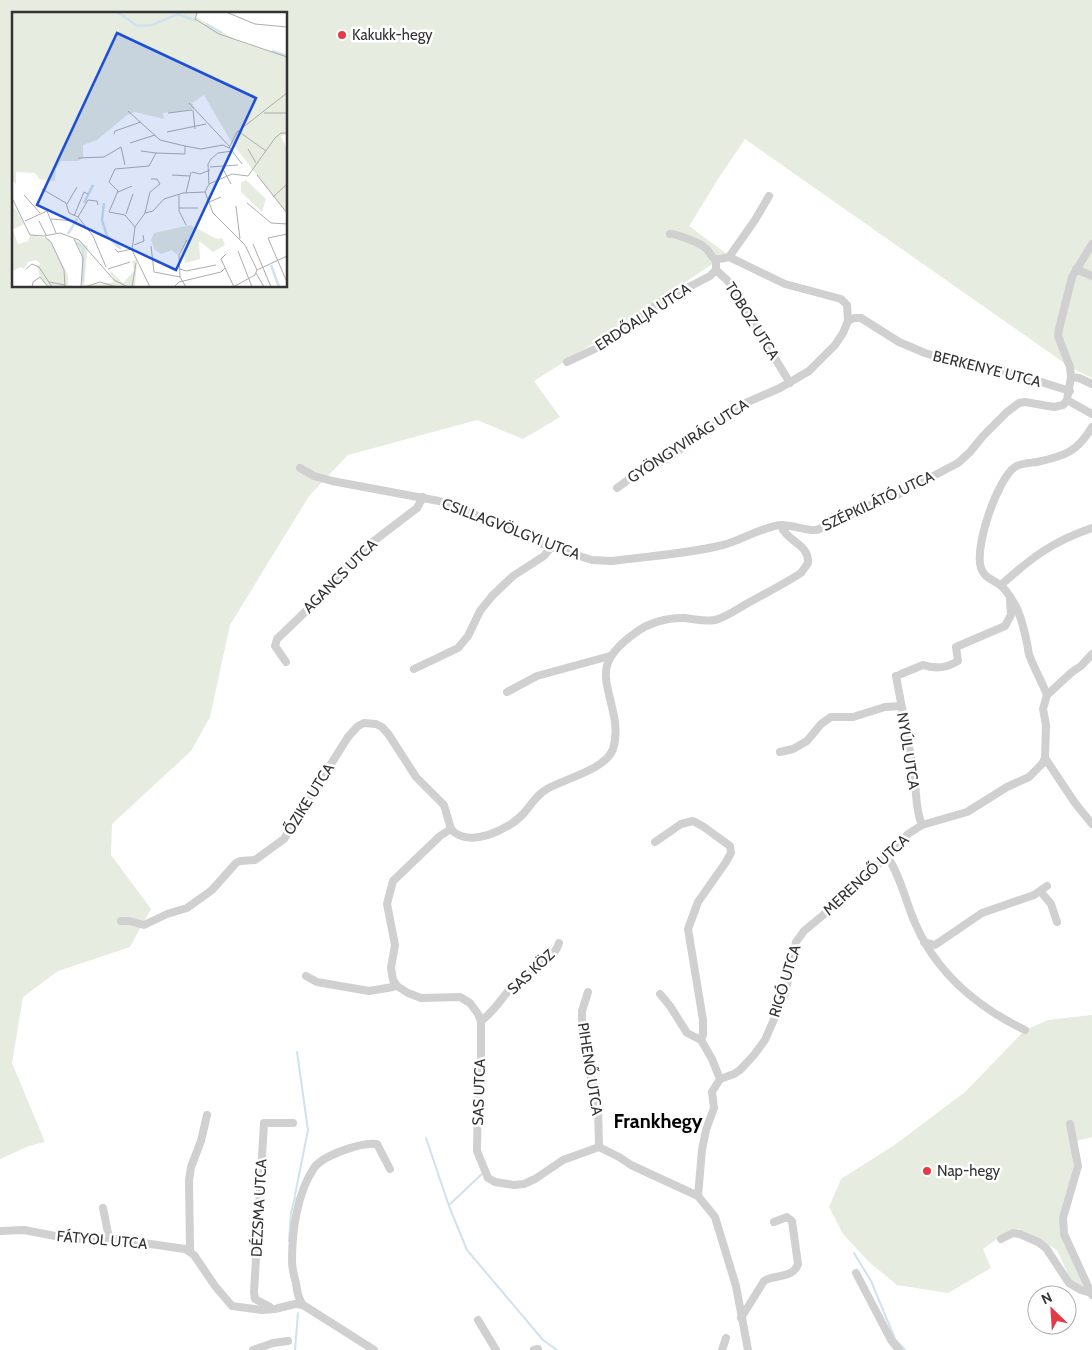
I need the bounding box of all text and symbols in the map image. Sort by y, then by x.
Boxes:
inset map [12,12,288,288]
place label: Kakukk-hegy [352,26,433,44]
marker: Kakukk-hegy [336,29,348,41]
street label: ERDŐALJA UTCA [591,278,695,354]
street label: TOBOZ UTCA [721,279,783,364]
street label: BERKENYE UTCA [931,347,1044,391]
street label: GYÖNGYVIRÁG UTCA [624,394,752,487]
street label: SZÉPKILÁTÓ UTCA [819,466,938,535]
street label: CSILLAGVÖLGYI UTCA [439,494,583,564]
street label: AGANCS UTCA [299,535,381,617]
street label: NYÚL UTCA [893,711,924,792]
street label: ŐZIKE UTCA [279,759,338,838]
street label: MERENGŐ UTCA [819,830,913,919]
street label: RIGÓ UTCA [764,942,805,1019]
street label: SAS KÖZ [504,945,559,998]
street label: PIHENŐ UTCA [574,1021,607,1117]
street label: SAS UTCA [469,1057,489,1126]
district label: Frankhegy [613,1109,703,1133]
street label: DÉZSMA UTCA [246,1158,271,1257]
place label: Nap-hegy [937,1162,1001,1180]
marker: Nap-hegy [921,1165,933,1177]
street label: FÁTYOL UTCA [56,1226,149,1253]
north arrow [1027,1285,1077,1335]
text: N [1038,1288,1055,1308]

